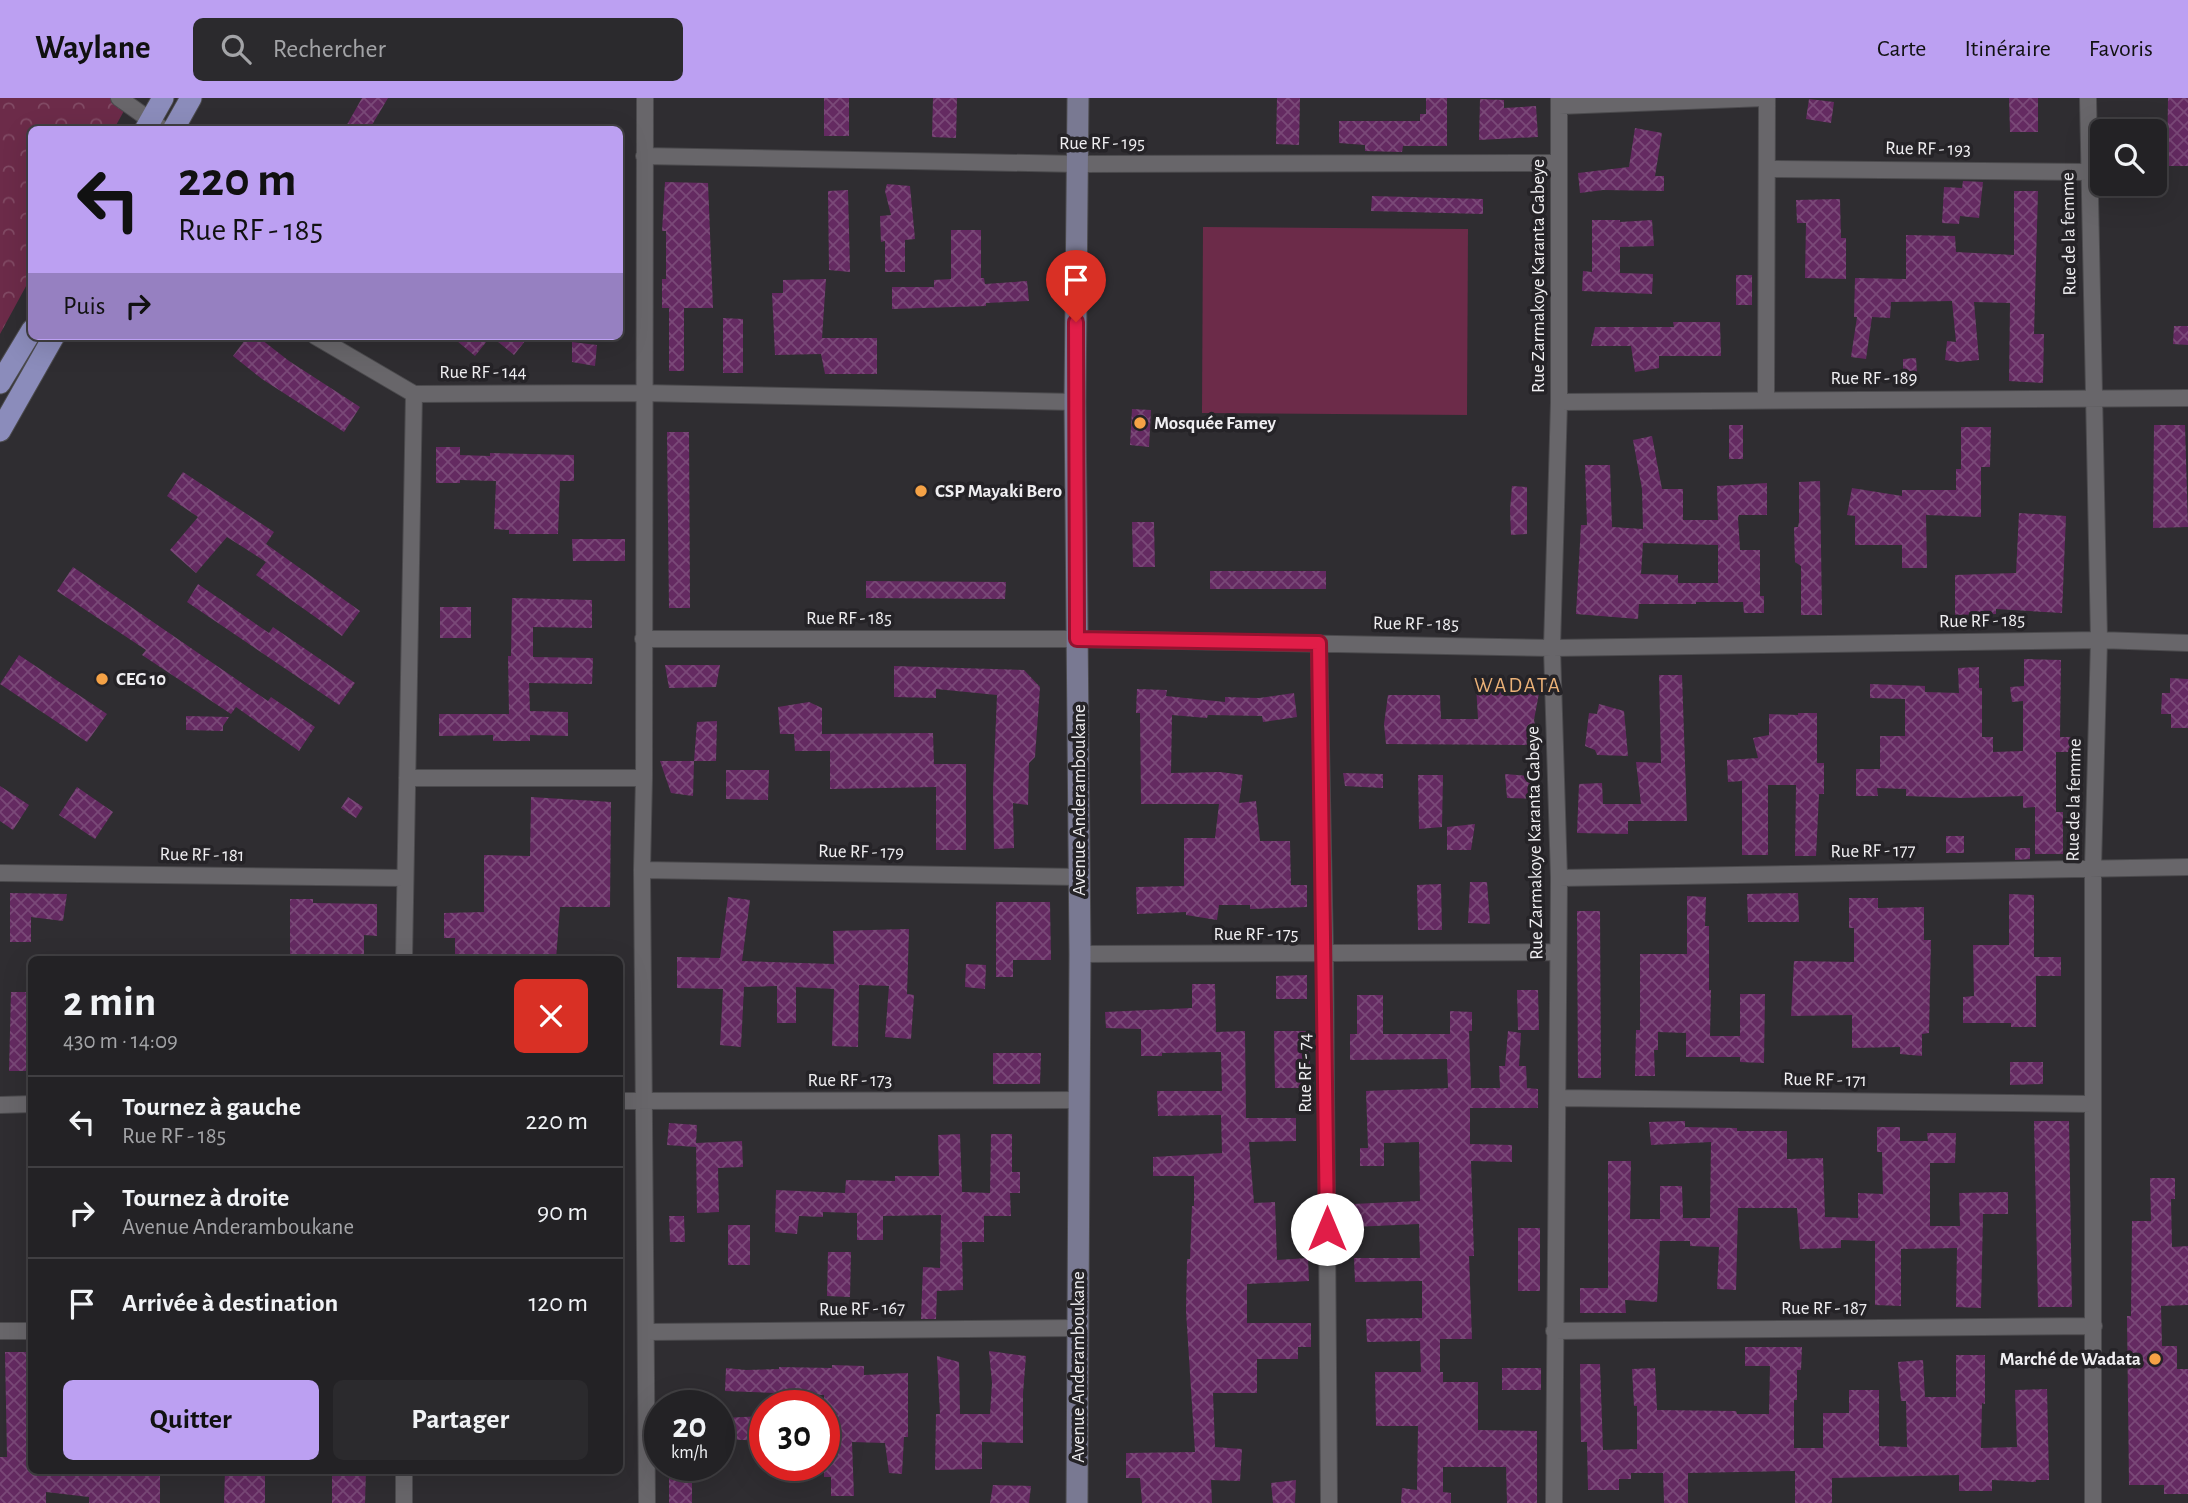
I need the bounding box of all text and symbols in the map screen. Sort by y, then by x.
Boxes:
search box [193,18,683,81]
icon: search [217,30,255,68]
text: Waylane [35,32,151,65]
text: Rechercher [273,36,386,62]
text: Carte [1877,37,1926,61]
text: Itinéraire [1964,37,2051,61]
text: Favoris [2089,37,2153,61]
map controls [2090,119,2167,196]
button: search [2090,119,2167,196]
street label: Rue RF - 195 [1059,134,1145,153]
street label: Rue RF - 193 [1885,139,1971,159]
icon: left [63,154,154,245]
text: 220 m [178,156,297,205]
street label: Rue Zarmakoye Karanta Gabeye [1529,159,1548,393]
street label: Rue de la femme [2058,172,2080,296]
text: Rue RF - 185 [178,214,323,246]
pin [1046,250,1106,322]
icon: arrive [1057,261,1095,299]
icon: right [119,287,157,325]
text: Puis [63,293,105,319]
street label: Rue RF - 144 [439,363,527,382]
street label: Rue RF - 189 [1830,369,1918,388]
place label: Mosquée Famey [1154,414,1277,433]
marker: Mosquée Famey [1132,415,1148,431]
place label: CSP Mayaki Bero [935,482,1062,501]
marker: CSP Mayaki Bero [913,483,929,499]
street label: Rue RF - 185 [806,609,892,628]
street label: Rue RF - 185 [1939,611,2025,631]
street label: Rue RF - 185 [1373,614,1459,634]
place label: CEG 10 [116,670,166,689]
marker: CEG 10 [94,671,110,687]
district label: WADATA [1474,675,1562,696]
street label: Avenue Anderamboukane [1070,704,1089,896]
street label: Rue Zarmakoye Karanta Gabeye [1523,726,1547,960]
street label: Rue de la femme [2063,738,2085,862]
street label: Rue RF - 177 [1830,841,1916,861]
street label: Rue RF - 179 [818,842,904,862]
street label: Rue RF - 181 [159,845,245,865]
street label: Rue RF - 175 [1213,925,1299,944]
button: close [514,979,588,1053]
text: 2 min [63,981,156,1023]
text: 430 m · 14:09 [63,1030,178,1053]
street label: Rue RF - 74 [1296,1033,1315,1113]
street label: Rue RF - 171 [1783,1070,1867,1090]
street label: Rue RF - 173 [808,1071,892,1090]
text: Tournez à gauche [122,1094,301,1120]
icon: left [63,1103,101,1141]
text: 220 m [526,1108,588,1134]
text: Rue RF - 185 [122,1125,226,1148]
text: Tournez à droite [122,1185,289,1211]
position arrow [1290,1192,1364,1266]
icon: right [63,1194,101,1232]
text: 90 m [537,1199,588,1225]
text: Avenue Anderamboukane [122,1216,354,1239]
street label: Avenue Anderamboukane [1069,1271,1088,1463]
icon: arrive [63,1285,101,1323]
text: Arrivée à destination [122,1290,338,1316]
text: 120 m [528,1290,588,1316]
street label: Rue RF - 167 [819,1299,905,1319]
street label: Rue RF - 187 [1781,1299,1867,1318]
place label: Marché de Wadata [1999,1350,2141,1369]
marker: Marché de Wadata [2147,1351,2163,1367]
button: Quitter [63,1380,319,1460]
button: Partager [333,1380,588,1460]
speed limit sign: 30 [749,1390,840,1481]
text: 20 [672,1409,707,1444]
text: km/h [671,1444,708,1462]

